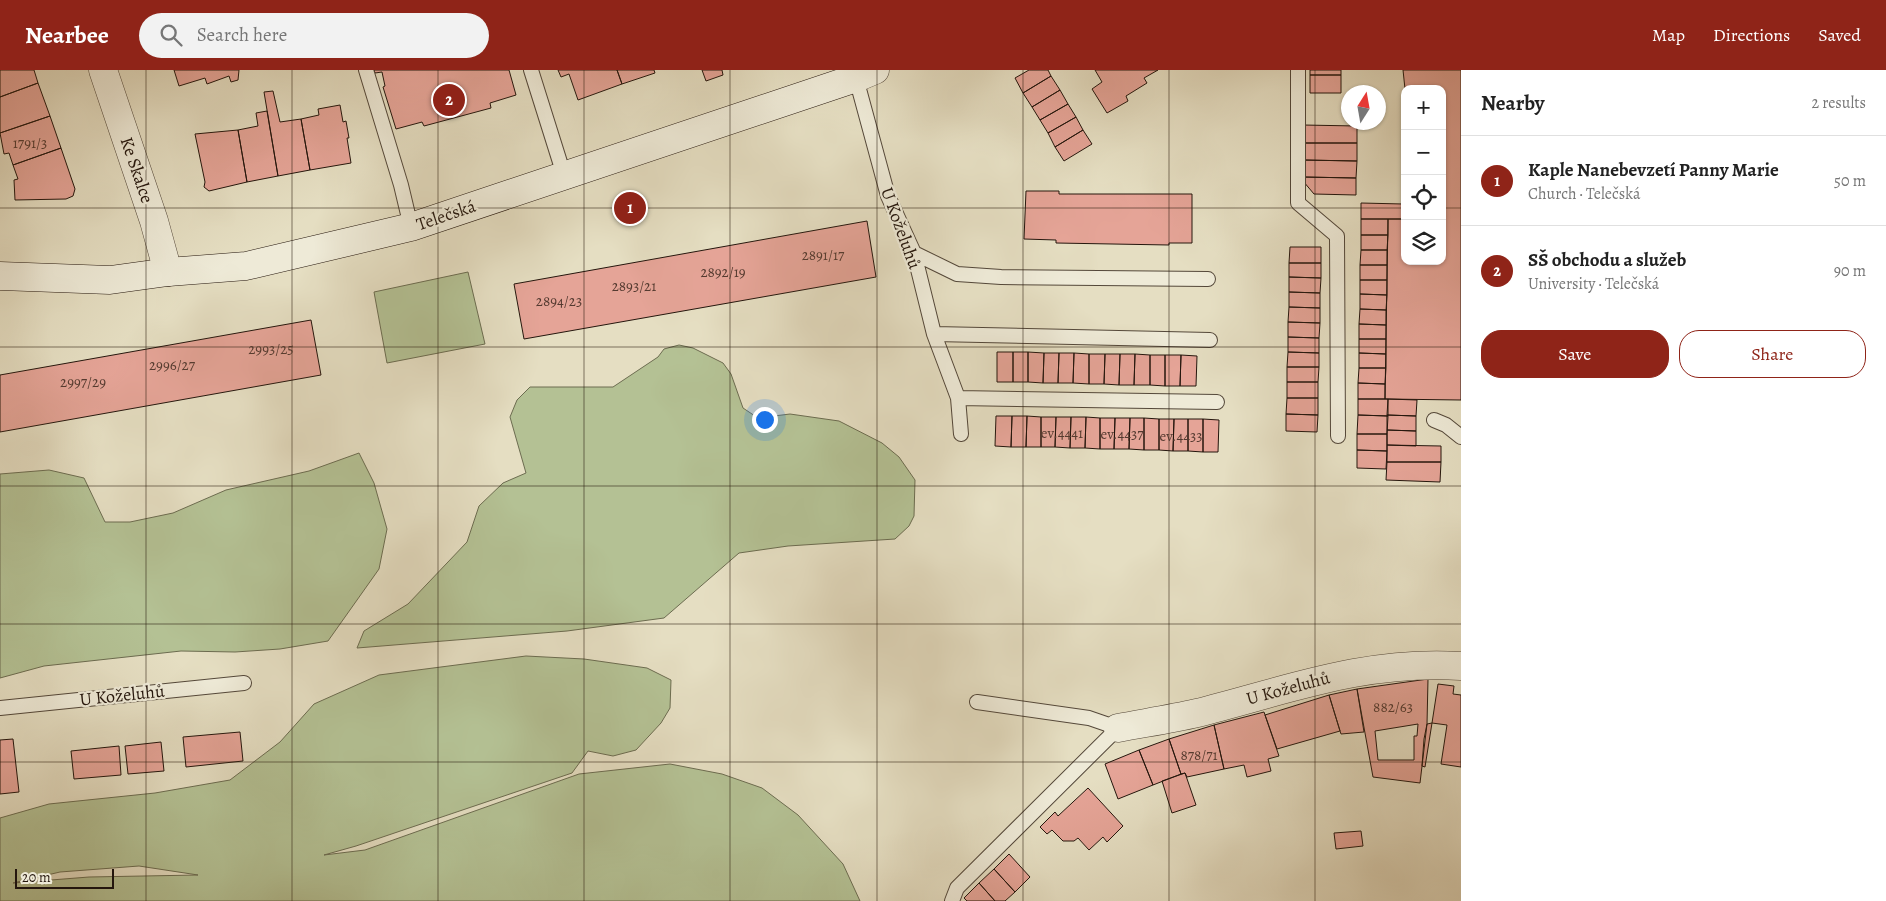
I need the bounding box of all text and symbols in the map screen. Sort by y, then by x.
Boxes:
search box [139,13,489,58]
text: Nearbee [25,19,109,51]
icon: search [157,21,185,49]
text: Search here [197,22,287,48]
text: Map [1652,23,1685,47]
text: Directions [1713,23,1790,47]
text: Saved [1818,23,1861,47]
pin: 2 [433,81,465,119]
north arrow [1341,85,1386,130]
map controls [1401,85,1446,265]
button: + [1401,85,1446,130]
text: Nearby [1481,89,1544,117]
text: 2 results [1811,92,1866,114]
button: − [1401,130,1446,175]
house number: 1791/3 [13,133,47,153]
street label: Ke Skalce [114,134,160,206]
text: Kaple Nanebevzetí Panny Marie [1528,157,1779,183]
text: 1 [1494,170,1500,192]
text: 50 m [1834,170,1866,192]
button: locate [1401,175,1446,220]
text: Church · Telečská [1528,183,1640,205]
street label: U Koželuhů [875,184,927,272]
pin: 1 [614,189,646,227]
street label: Telečská [413,194,479,236]
button: layers [1401,220,1446,265]
house number: 2891/17 [802,245,845,265]
text: SŠ obchodu a služeb [1528,247,1686,273]
text: 2 [1493,260,1501,282]
text: 90 m [1834,260,1866,282]
house number: 2892/19 [700,262,746,282]
text: University · Telečská [1528,273,1659,295]
house number: 2893/21 [612,276,656,296]
house number: 2894/23 [536,291,582,311]
button: Save [1481,330,1669,378]
button: Share [1679,330,1866,378]
house number: 2993/25 [248,339,294,359]
house number: 2996/27 [149,355,196,375]
house number: 2997/29 [60,372,106,392]
your location [752,407,778,433]
house number: ev.4441 [1041,423,1083,443]
house number: ev.4437 [1100,424,1144,444]
house number: ev.4433 [1160,426,1203,446]
street label: U Koželuhů [1244,665,1333,711]
street label: U Koželuhů [78,679,166,711]
house number: 882/63 [1373,697,1413,717]
house number: 878/71 [1180,745,1218,765]
scale bar [15,866,114,889]
text: 20 m [22,868,51,887]

